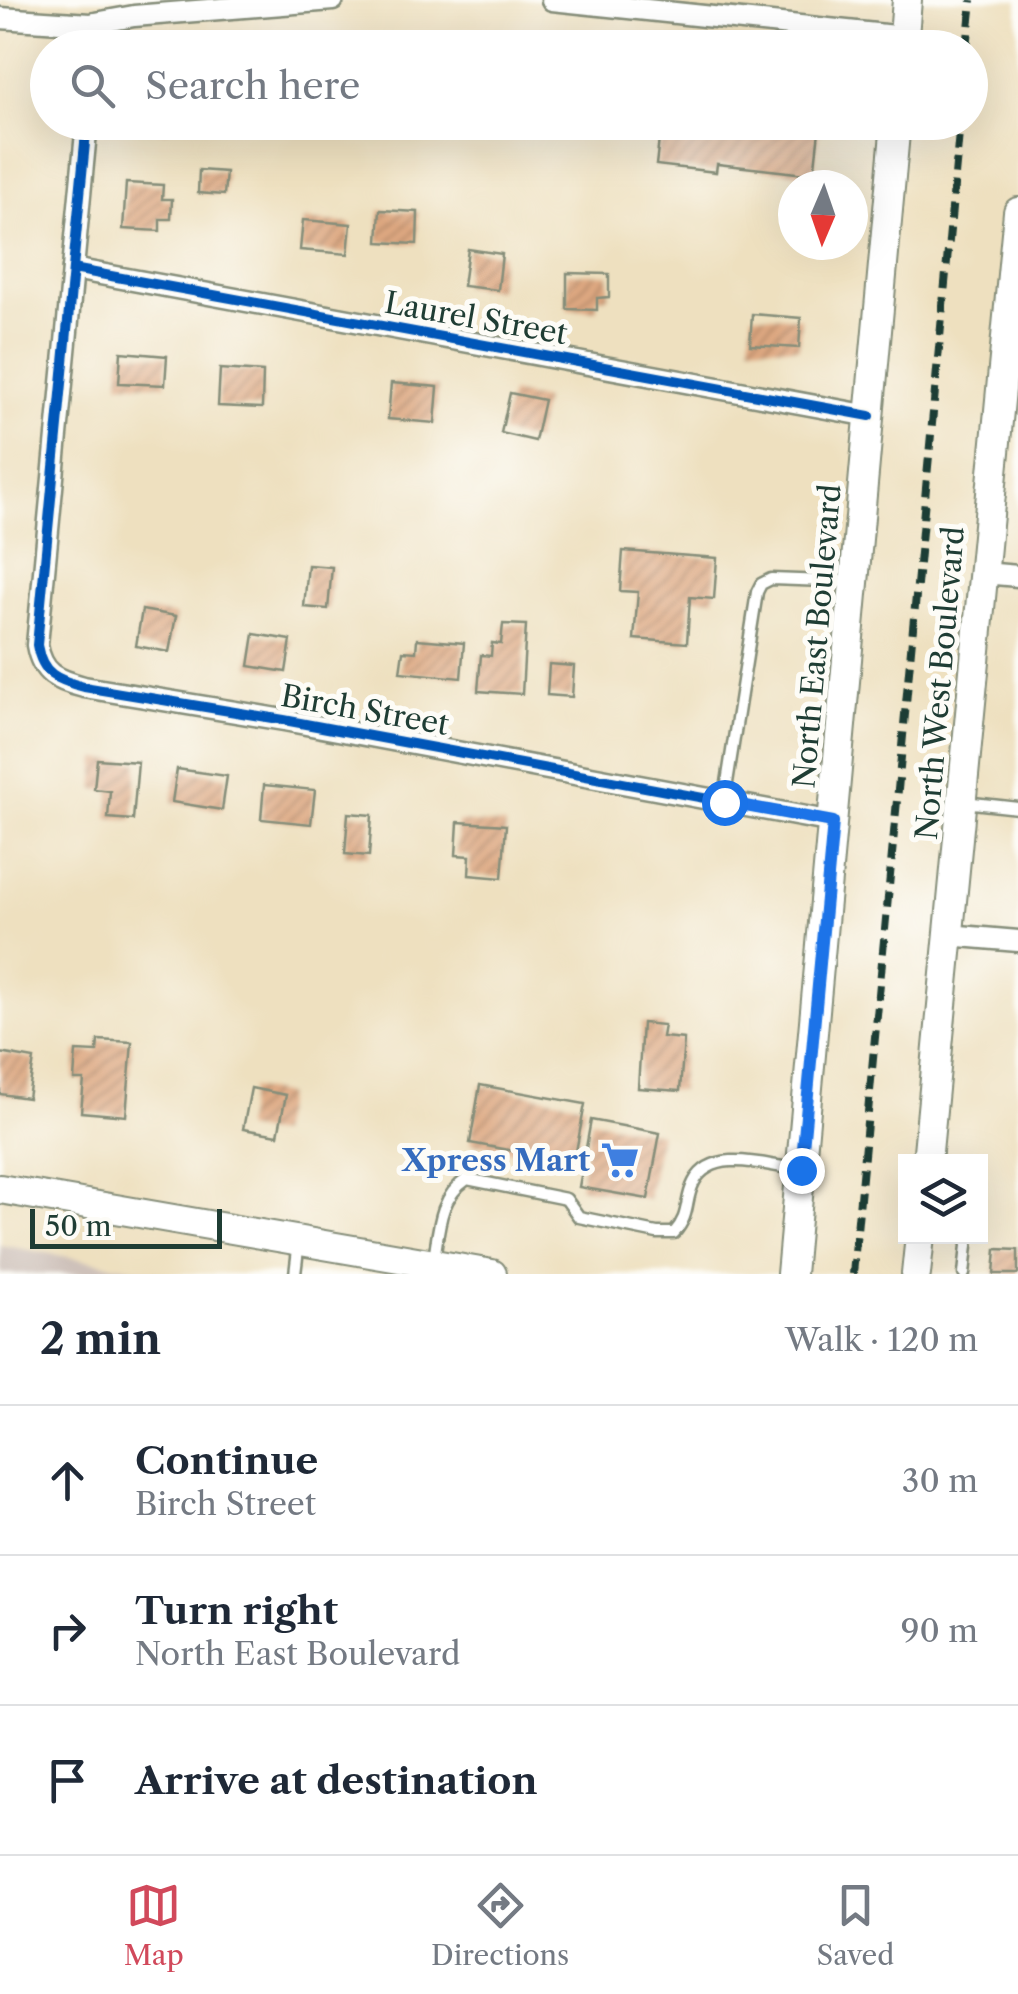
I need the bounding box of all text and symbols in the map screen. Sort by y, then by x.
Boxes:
search box [30,30,988,140]
icon: search [65,58,120,113]
text: Search here [145,62,360,109]
north arrow [778,170,868,260]
street label: Laurel Street [382,284,571,352]
street label: North East Boulevard [785,482,849,790]
street label: North West Boulevard [908,525,972,841]
street label: Birch Street [278,677,452,743]
route start [702,780,748,826]
supermarket icon: Xpress Mart [599,1139,641,1181]
place label: Xpress Mart [401,1142,590,1179]
route end [779,1148,825,1194]
map controls [898,1154,988,1244]
button: layers [898,1154,988,1244]
scale bar [30,1204,222,1248]
text: 50 m [45,1209,112,1243]
text: 2 min [40,1313,161,1365]
text: Walk · 120 m [785,1320,978,1359]
text: Continue [135,1437,318,1484]
icon: ahead [40,1453,95,1508]
text: 30 m [902,1461,978,1500]
text: Birch Street [135,1484,316,1523]
text: Turn right [135,1587,338,1634]
icon: right [40,1603,95,1658]
text: 90 m [901,1611,978,1650]
text: North East Boulevard [135,1634,460,1673]
icon: arrive [40,1753,95,1808]
text: Arrive at destination [135,1757,538,1804]
tab: Map [124,1878,184,1972]
tab: Directions [431,1878,569,1972]
tab: Saved [817,1878,894,1972]

